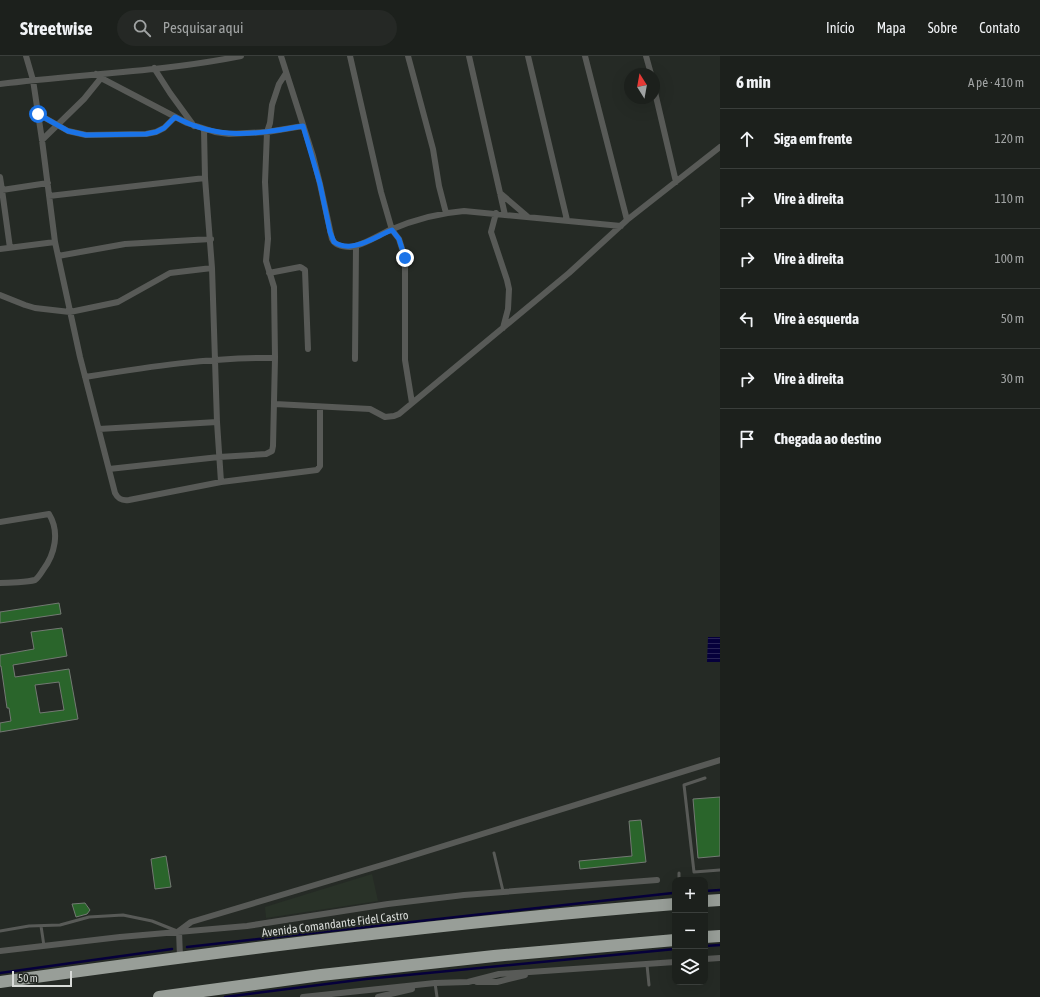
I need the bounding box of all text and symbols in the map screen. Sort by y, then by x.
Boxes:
search box [117,10,397,46]
text: Streetwise [20,17,93,39]
icon: search [131,17,153,39]
text: Pesquisar aqui [163,19,243,36]
text: Início [826,20,855,36]
text: Mapa [877,20,906,36]
text: Sobre [928,20,957,36]
text: Contato [979,20,1020,36]
north arrow [624,68,660,104]
text: 6 min [736,72,771,92]
text: A pé · 410 m [968,75,1024,90]
route start [29,105,47,123]
icon: ahead [736,128,758,150]
text: Siga em frente [774,130,852,147]
text: 120 m [995,131,1024,146]
icon: right [736,188,758,210]
text: Vire à direita [774,190,844,207]
text: 110 m [995,191,1024,206]
icon: right [736,248,758,270]
route end [396,249,414,267]
text: Vire à direita [774,250,844,267]
text: 100 m [995,251,1024,266]
icon: left [736,308,758,330]
text: Vire à esquerda [774,310,859,327]
text: 50 m [1001,311,1024,326]
icon: right [736,368,758,390]
text: Vire à direita [774,370,844,387]
text: 30 m [1001,371,1024,386]
icon: arrive [736,428,758,450]
text: Chegada ao destino [774,430,882,447]
map controls [672,877,708,985]
button: + [672,877,708,913]
street label: Avenida Comandante Fidel Castro [261,908,409,940]
button: − [672,913,708,949]
button: layers [672,949,708,985]
scale bar [12,969,72,988]
text: 50 m [18,972,38,984]

